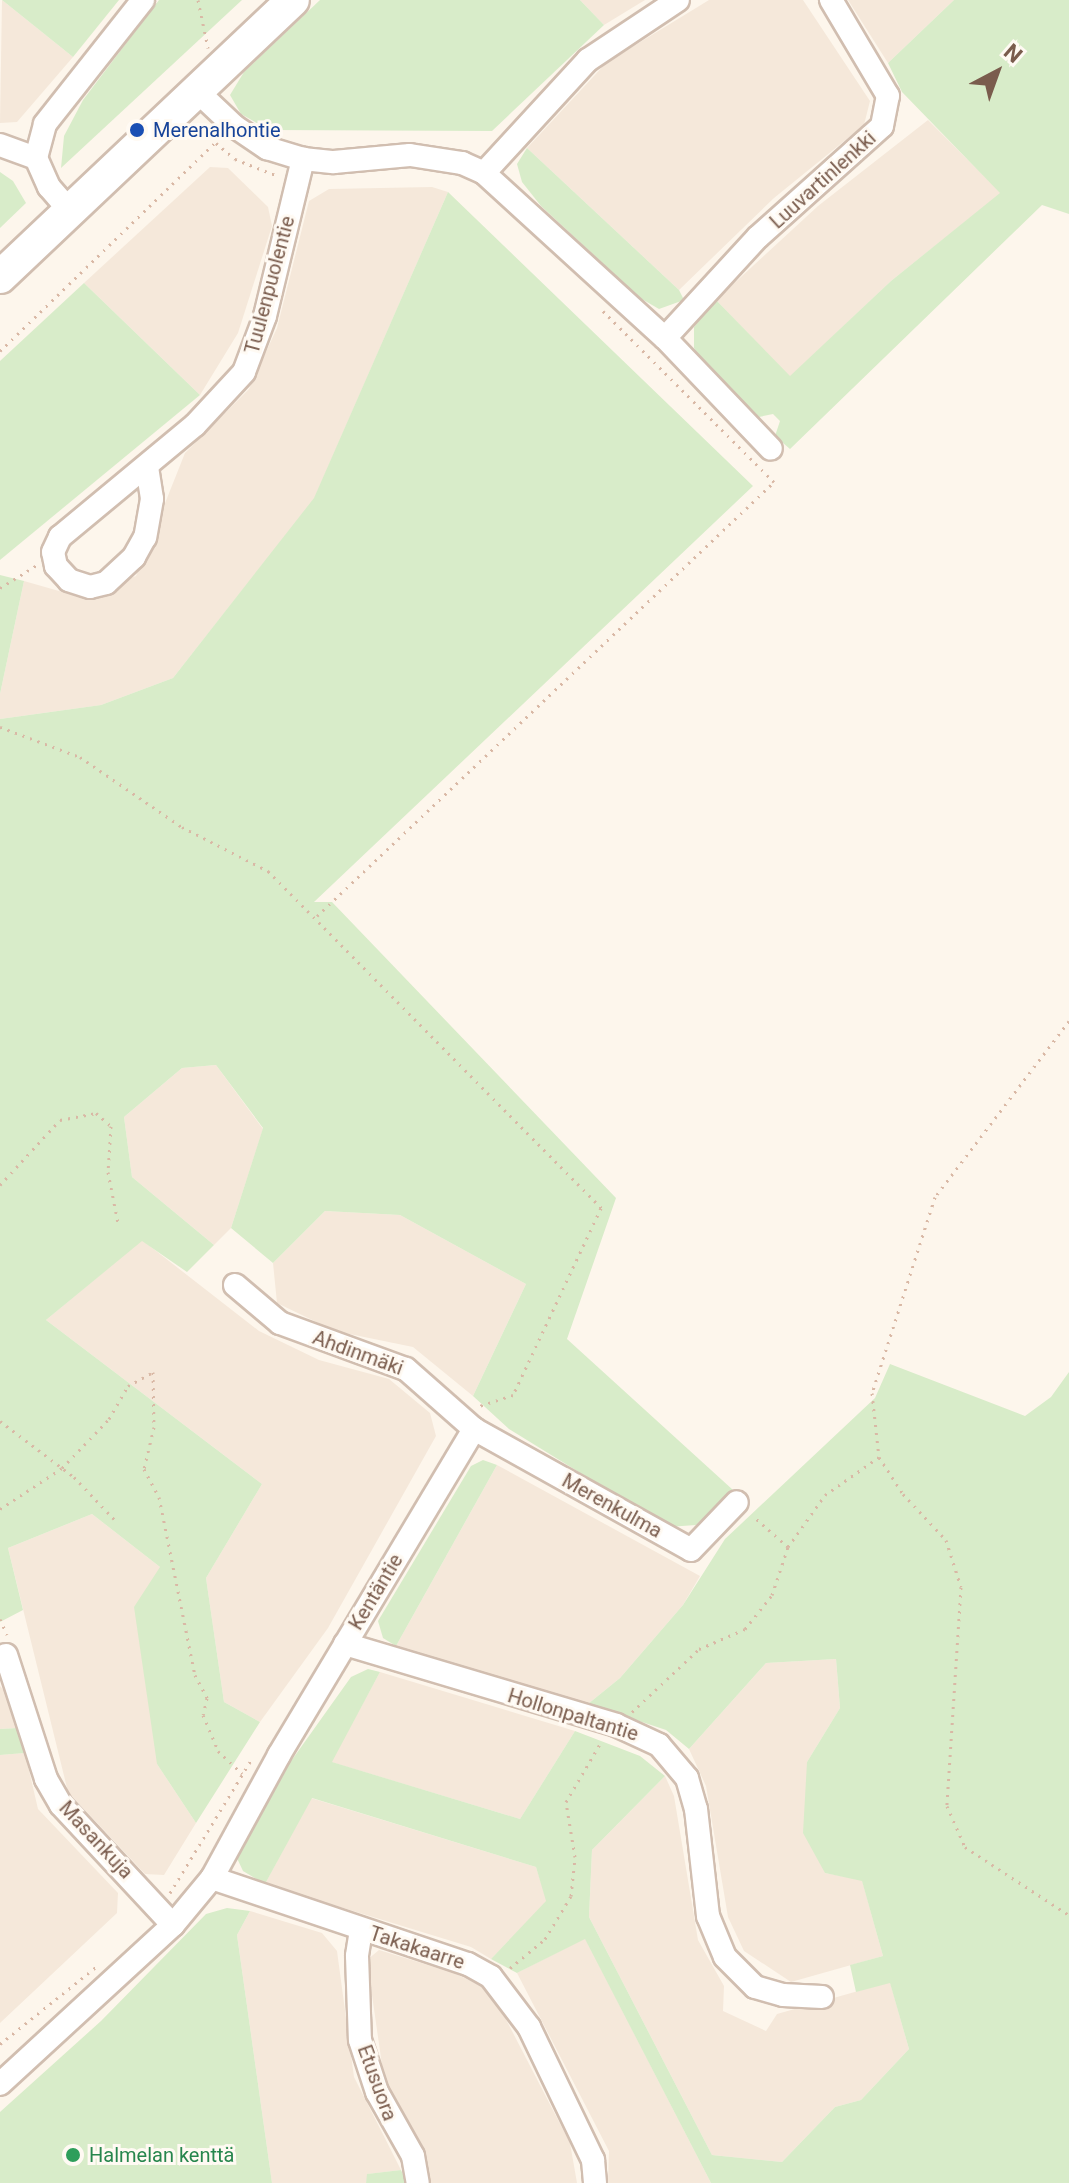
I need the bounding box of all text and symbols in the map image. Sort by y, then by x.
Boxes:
north arrow [957,32,1037,112]
text: N [999,39,1027,68]
place label: Merenalhontie [153,118,281,142]
marker: Merenalhontie [128,121,146,139]
street label: Luuvartinlenkki [765,126,881,234]
street label: Tuulenpuolentie [240,213,300,357]
street label: Ahdinmäki [309,1326,407,1380]
street label: Merenkulma [558,1469,666,1543]
street label: Kentäntie [344,1550,408,1634]
street label: Hollonpaltantie [505,1684,641,1746]
street label: Masankuja [54,1796,138,1884]
street label: Takakaarre [366,1921,468,1975]
street label: Etusuora [352,2042,402,2124]
place label: Halmelan kenttä [89,2143,234,2167]
marker: Halmelan kenttä [64,2146,82,2164]

